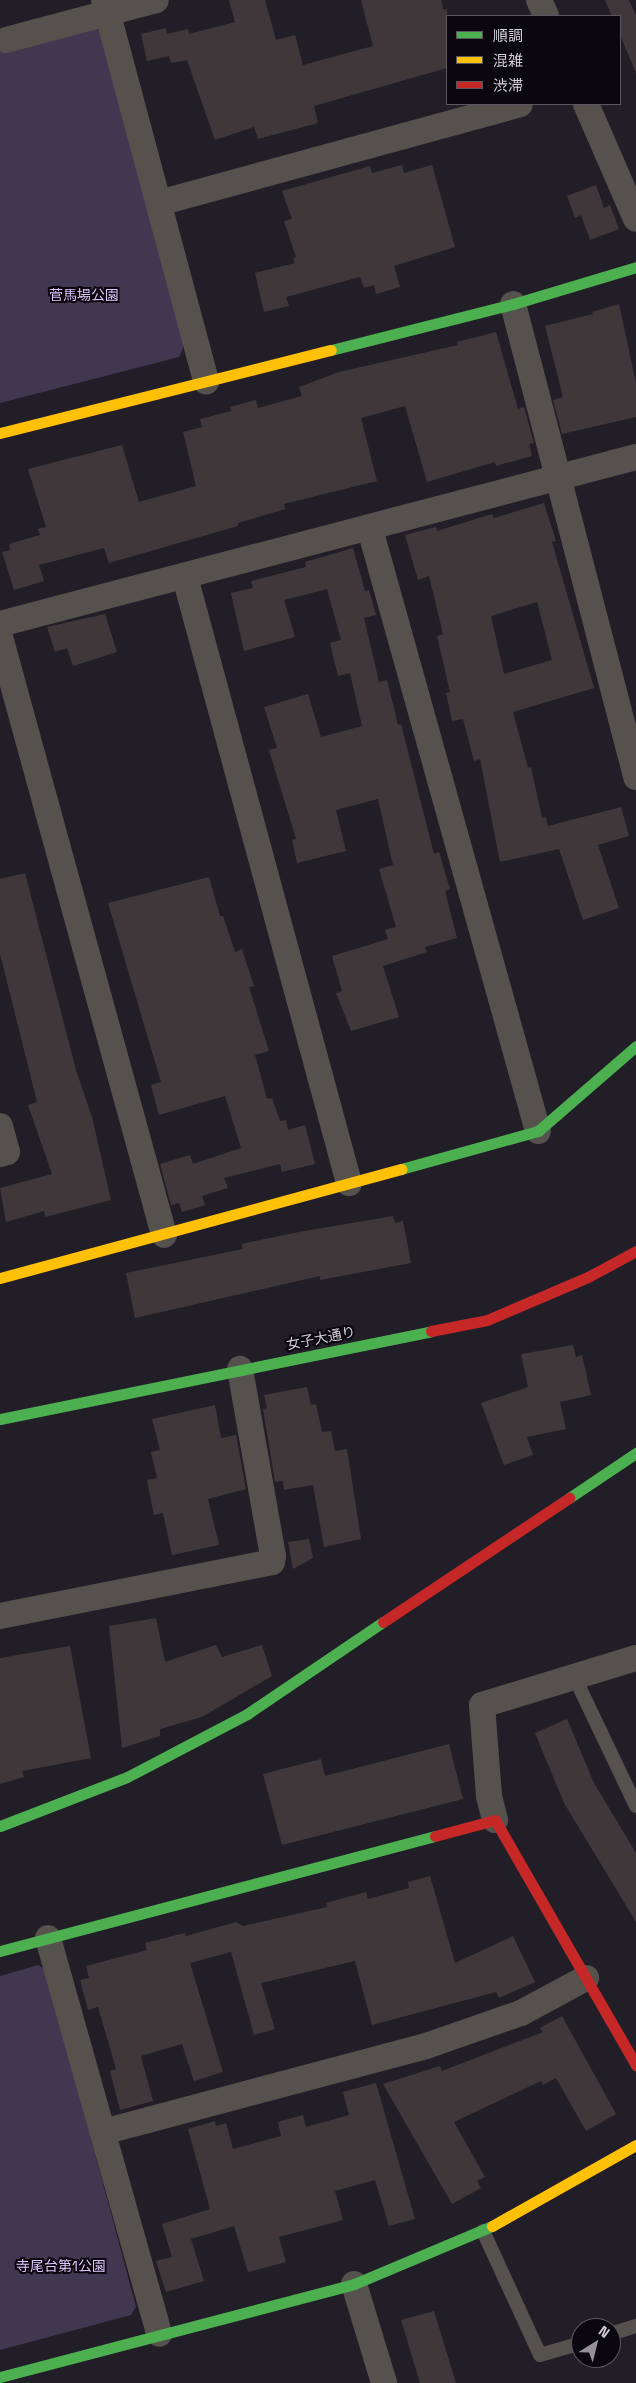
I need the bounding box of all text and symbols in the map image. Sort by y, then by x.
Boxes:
legend [446,15,621,105]
text: 順調 [493,26,523,45]
text: 混雑 [493,51,523,70]
text: 渋滞 [493,76,523,95]
park label: 菅馬場公園 [49,287,119,303]
street label: 女子大通り [285,1323,357,1353]
park label: 寺尾台第1公園 [16,2258,106,2274]
north arrow [571,2318,621,2368]
text: N [595,2322,613,2342]

